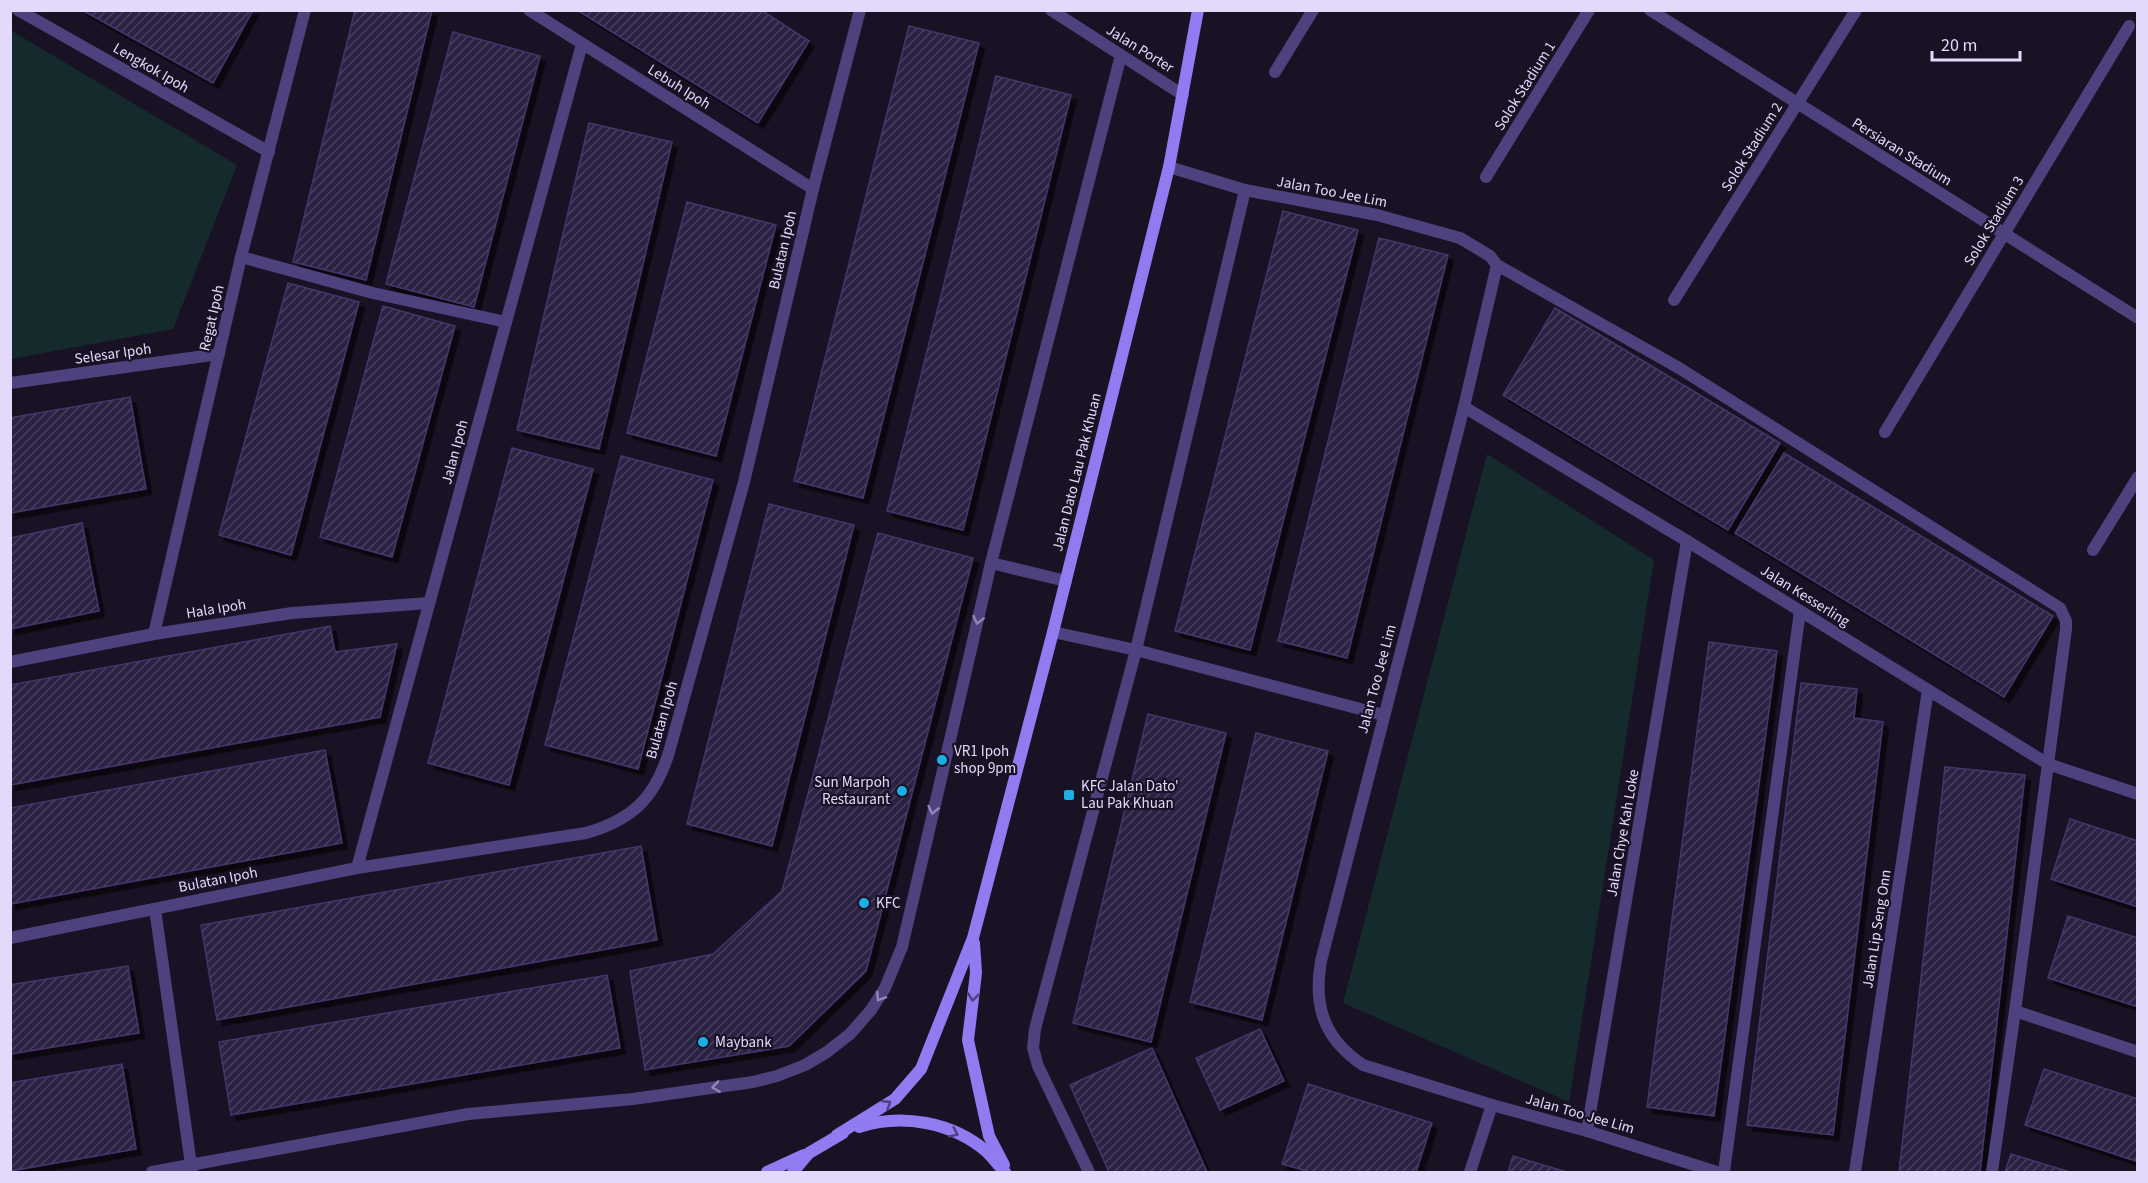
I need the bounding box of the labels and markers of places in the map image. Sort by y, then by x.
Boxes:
place label: VR1 Ipoh shop 9pm [954,741,1016,779]
marker: VR1 Ipoh shop 9pm [935,753,949,767]
place label: Sun Marpoh Restaurant [814,772,890,810]
place label: KFC Jalan Dato' Lau Pak Khuan [1081,776,1179,814]
marker: Sun Marpoh Restaurant [895,784,909,798]
marker: KFC Jalan Dato' Lau Pak Khuan [1062,788,1076,802]
place label: KFC [876,893,901,914]
marker: KFC [857,896,871,910]
place label: Maybank [715,1032,772,1053]
marker: Maybank [696,1035,710,1049]

